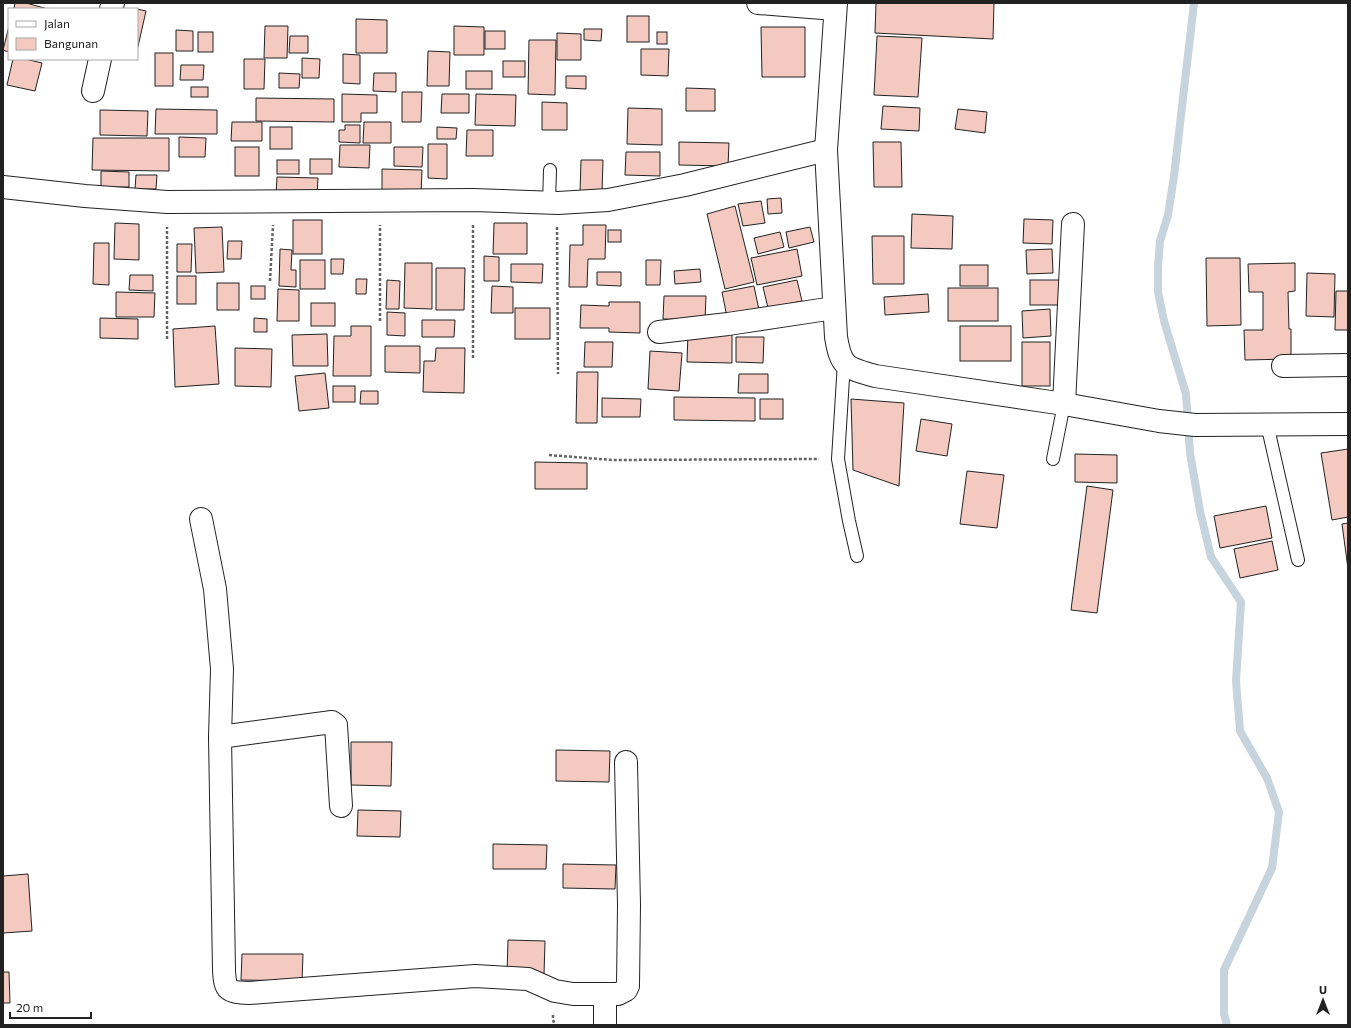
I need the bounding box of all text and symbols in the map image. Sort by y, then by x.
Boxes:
legend [8,8,138,60]
text: Jalan [44,16,70,31]
text: Bangunan [44,36,98,50]
north arrow [1303,980,1343,1020]
text: U [1319,983,1327,996]
scale bar [10,994,91,1020]
text: 20 m [16,1000,43,1014]

